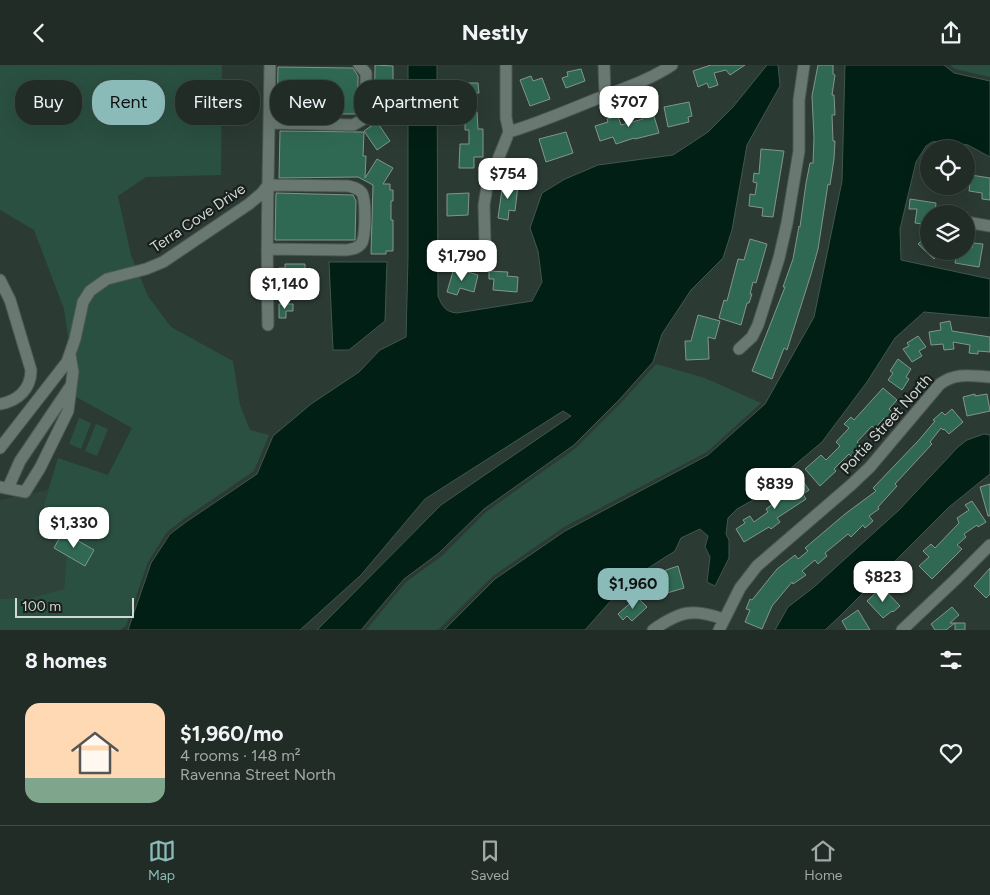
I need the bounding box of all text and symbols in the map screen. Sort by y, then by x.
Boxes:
icon: back [25,19,53,47]
text: Nestly [462,19,528,46]
icon: share [937,19,965,47]
chip: Buy [15,80,82,125]
chip: Rent [92,80,165,125]
chip: Filters [175,80,260,125]
chip: New [270,80,344,125]
chip: Apartment [354,80,477,125]
pin: $707 [599,85,659,128]
text: $707 [610,92,648,111]
map controls [920,140,975,260]
button: locate [920,140,975,195]
pin: $754 [478,157,538,200]
text: $754 [489,164,527,183]
street label: Terra Cove Drive [147,180,249,256]
button: layers [920,205,975,260]
pin: $1,790 [421,239,503,282]
text: $1,790 [438,246,486,265]
pin: $1,140 [244,267,326,310]
text: $1,140 [262,274,308,293]
street label: Portia Street North [837,370,935,478]
pin: $839 [745,467,805,510]
text: $839 [757,474,793,493]
pin: $1,330 [33,507,115,549]
text: $1,330 [50,513,98,532]
pin: $823 [853,561,913,603]
pin: $1,960 [592,567,674,610]
text: $823 [865,567,901,586]
text: $1,960 [609,574,657,593]
scale bar [15,595,134,618]
text: 100 m [22,598,61,615]
icon: filters [937,646,965,674]
text: 8 homes [25,648,107,673]
text: $1,960/mo [180,721,283,746]
icon: home [65,723,125,783]
icon: heart [937,739,965,767]
text: 4 rooms · 148 m² [180,746,301,765]
text: Ravenna Street North [180,765,336,784]
tab: Map [148,837,176,884]
tab: Saved [471,837,509,884]
tab: Home [804,837,842,884]

